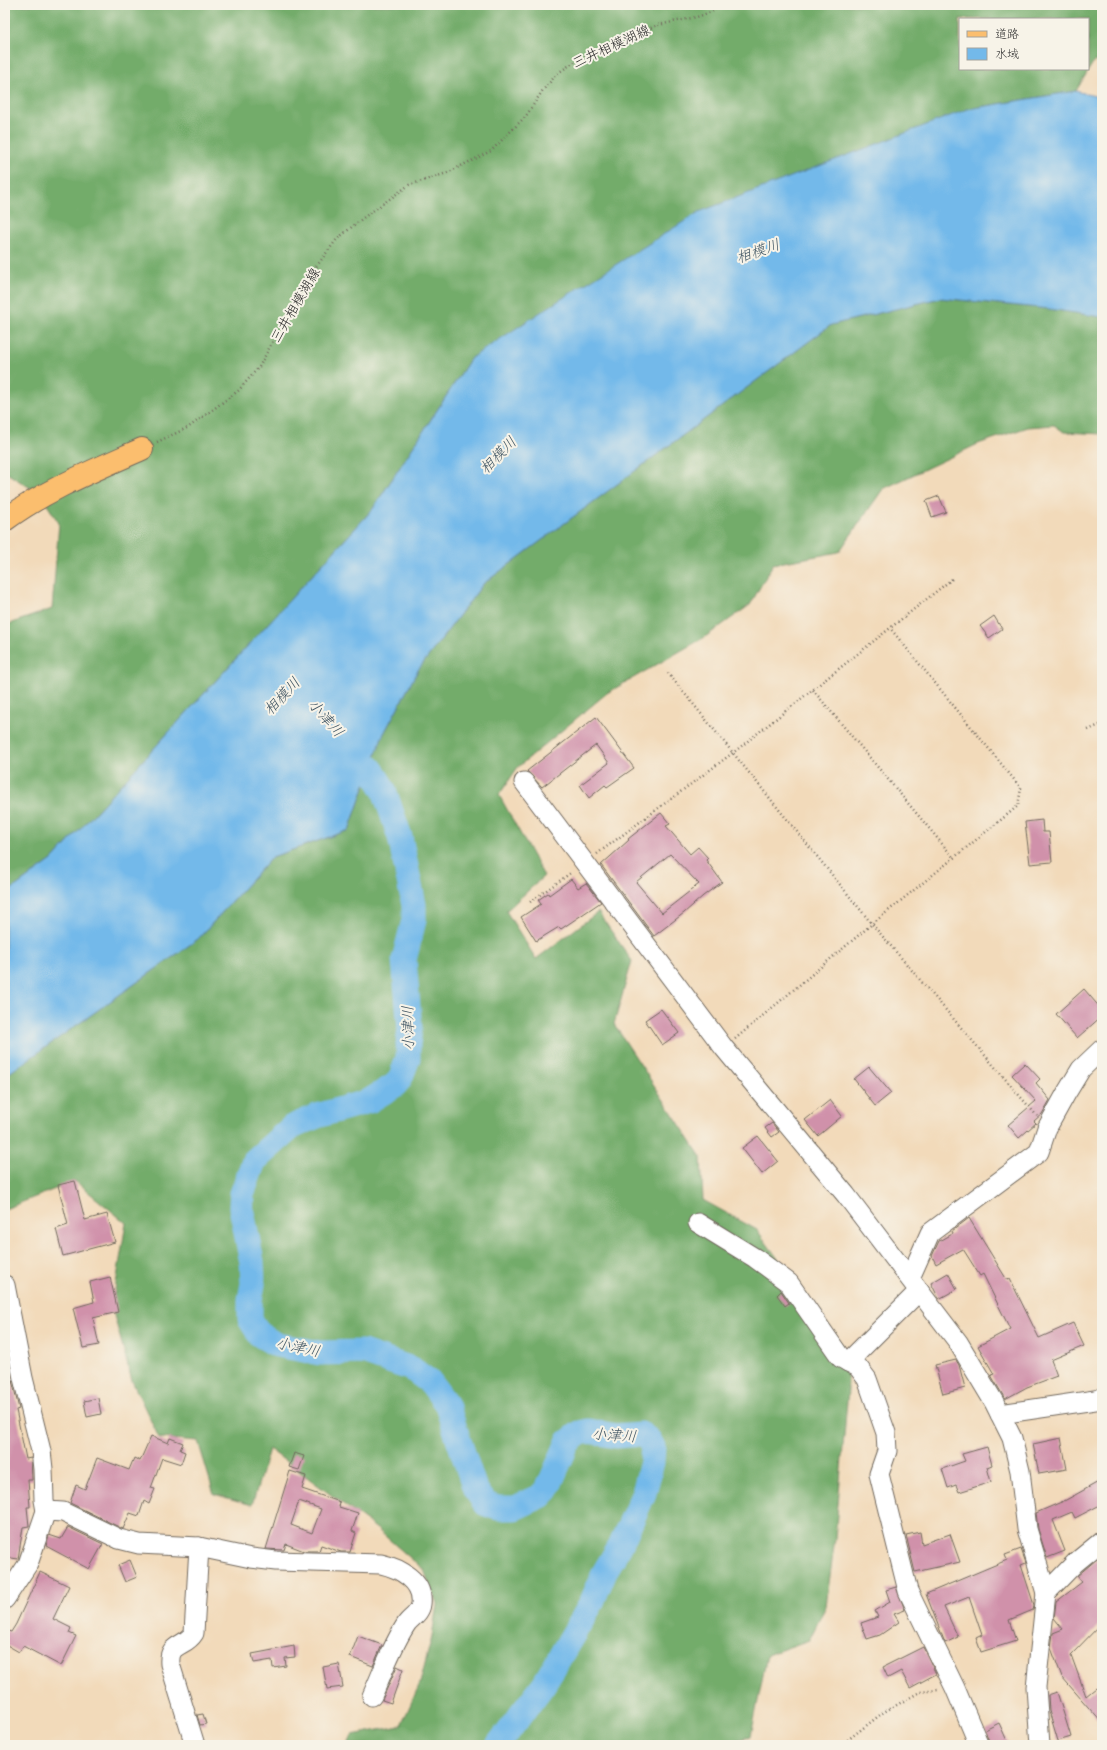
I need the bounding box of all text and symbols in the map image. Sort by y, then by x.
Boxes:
legend [959,18,1089,70]
street label: 三井相模湖線 [570,21,653,73]
text: 道路 [995,27,1019,43]
text: 水域 [995,47,1019,63]
water label: 相模川 [734,235,783,269]
street label: 三井相模湖線 [267,265,325,346]
water label: 相模川 [476,433,522,479]
water label: 相模川 [260,673,305,720]
water label: 小津川 [303,695,348,742]
water label: 小津川 [399,1005,419,1051]
water label: 小津川 [274,1334,322,1362]
water label: 小津川 [591,1424,637,1448]

